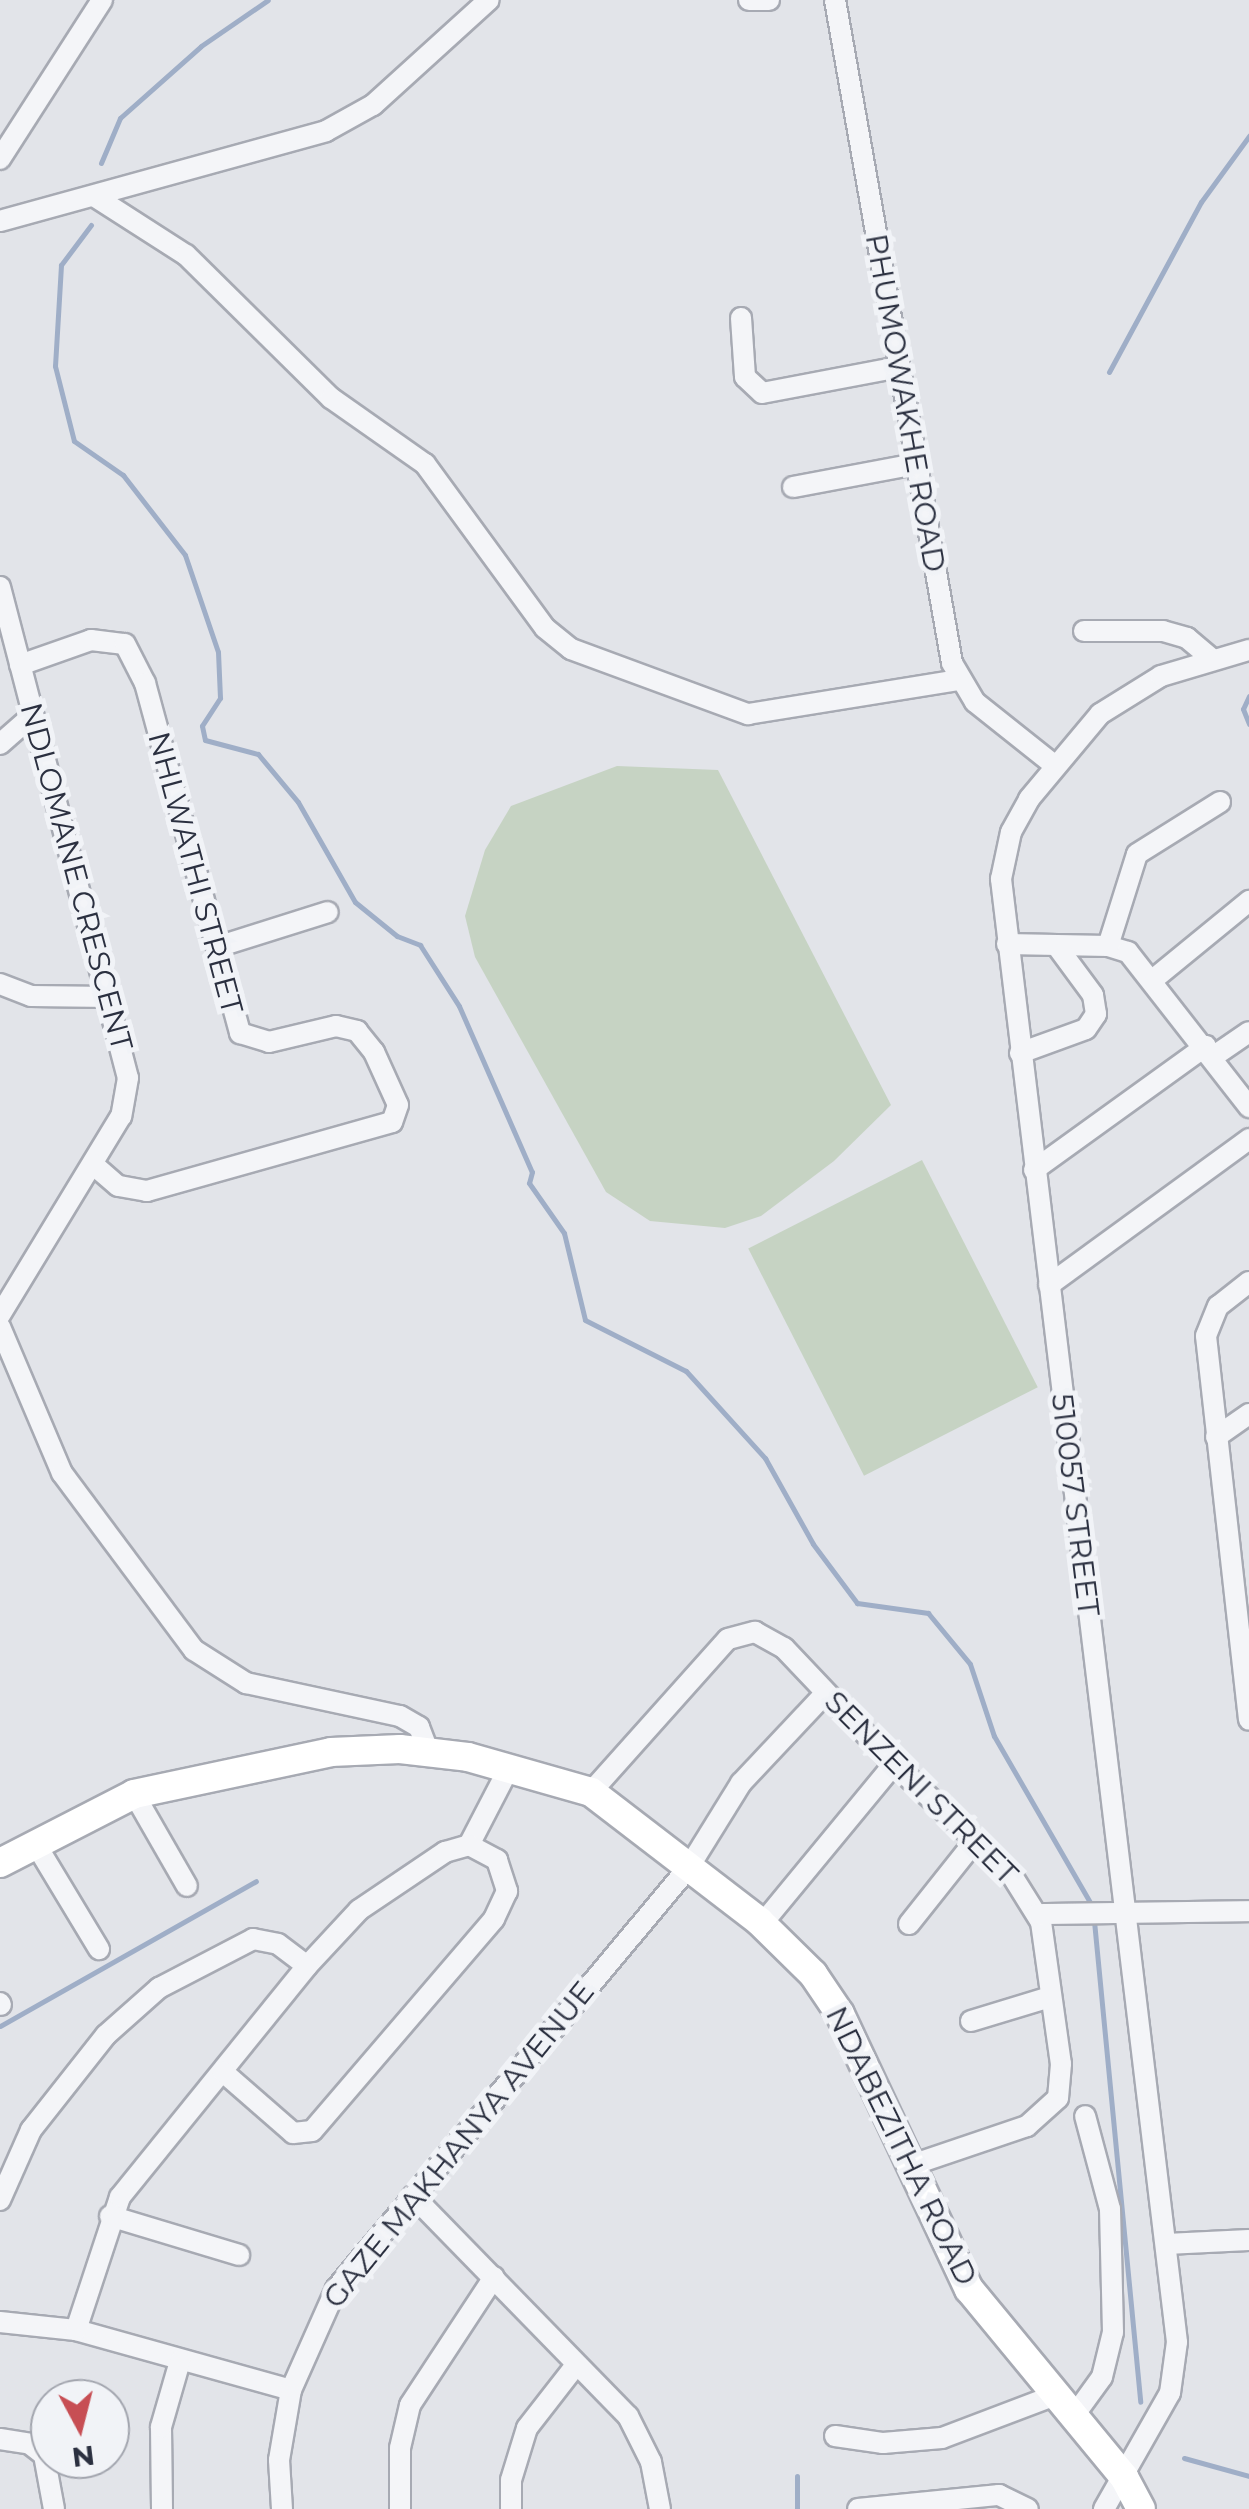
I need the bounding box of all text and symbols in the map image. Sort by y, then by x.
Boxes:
street label: PHUMOWAKHE ROAD [858,231,952,575]
street label: NDLOMANE CRESCENT [12,699,140,1055]
street label: NHLWATHI STREET [140,728,250,1018]
street label: 510057 STREET [1043,1392,1107,1618]
street label: SENZENI STREET [817,1684,1025,1892]
street label: GAZE MAKHANYA AVENUE [316,1974,602,2316]
street label: NDABEZITHA ROAD [818,2001,984,2291]
north arrow [30,2379,130,2479]
text: N [70,2439,97,2475]

